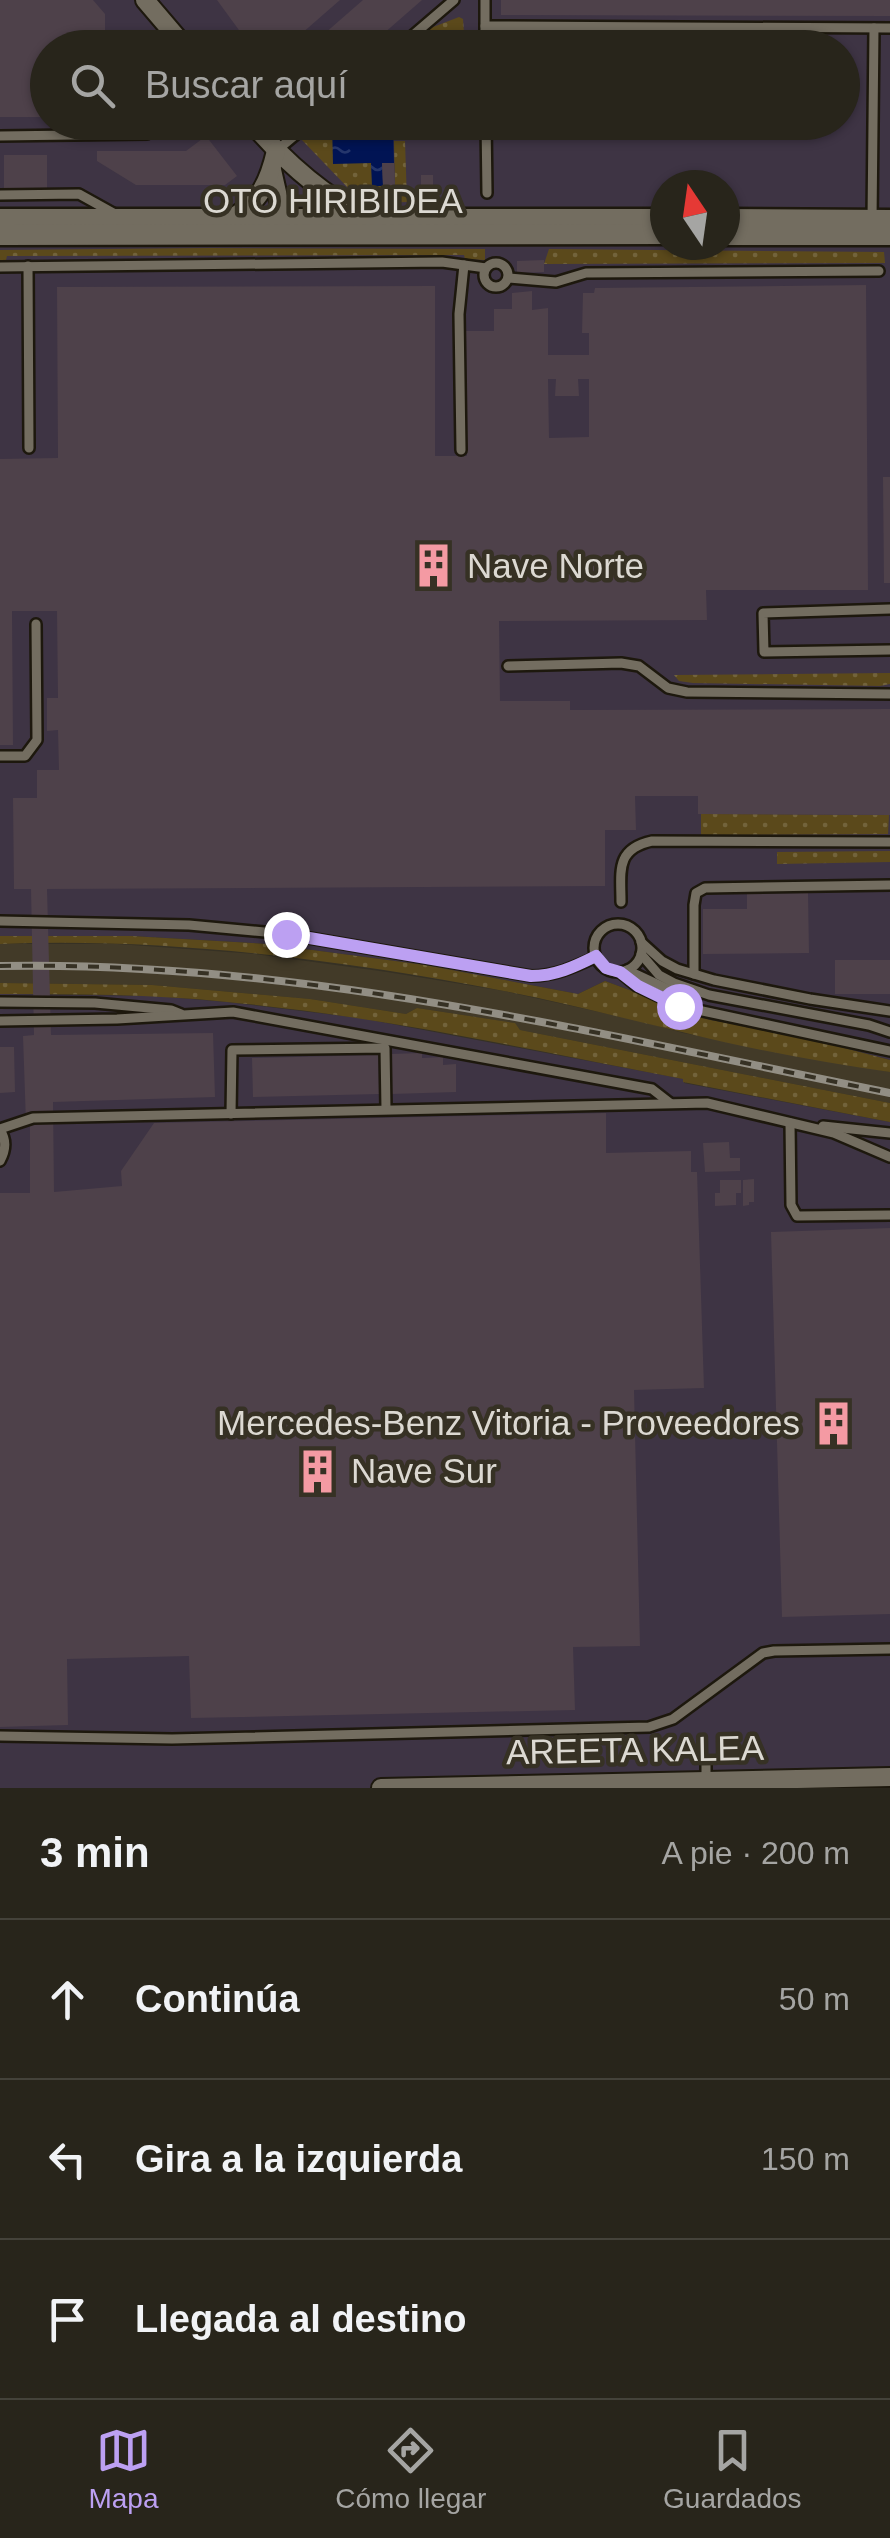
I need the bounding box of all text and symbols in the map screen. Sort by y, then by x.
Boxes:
search box [30,30,860,140]
icon: search [65,58,120,113]
text: Buscar aquí [145,64,348,106]
north arrow [650,170,740,260]
street label: OTO HIRIBIDEA [203,181,464,220]
building icon: Nave Norte [410,542,458,590]
place label: Nave Norte [467,546,644,585]
route end [264,912,310,958]
route start [657,984,703,1030]
building icon: Mercedes-Benz Vitoria - Proveedores [809,1399,857,1447]
place label: Mercedes-Benz Vitoria - Proveedores [217,1403,800,1442]
building icon: Nave Sur [294,1447,342,1495]
place label: Nave Sur [351,1451,497,1490]
street label: AREETA KALEA [506,1728,765,1771]
text: 3 min [40,1829,150,1876]
text: A pie · 200 m [661,1835,850,1871]
icon: ahead [40,1972,95,2027]
text: Continúa [135,1978,300,2020]
text: 50 m [779,1981,850,2017]
icon: left [40,2132,95,2187]
text: Gira a la izquierda [135,2138,462,2180]
text: 150 m [761,2141,850,2177]
icon: arrive [40,2292,95,2347]
text: Llegada al destino [135,2298,467,2340]
tab: Mapa [88,2423,158,2515]
tab: Cómo llegar [335,2423,486,2515]
tab: Guardados [663,2423,802,2515]

